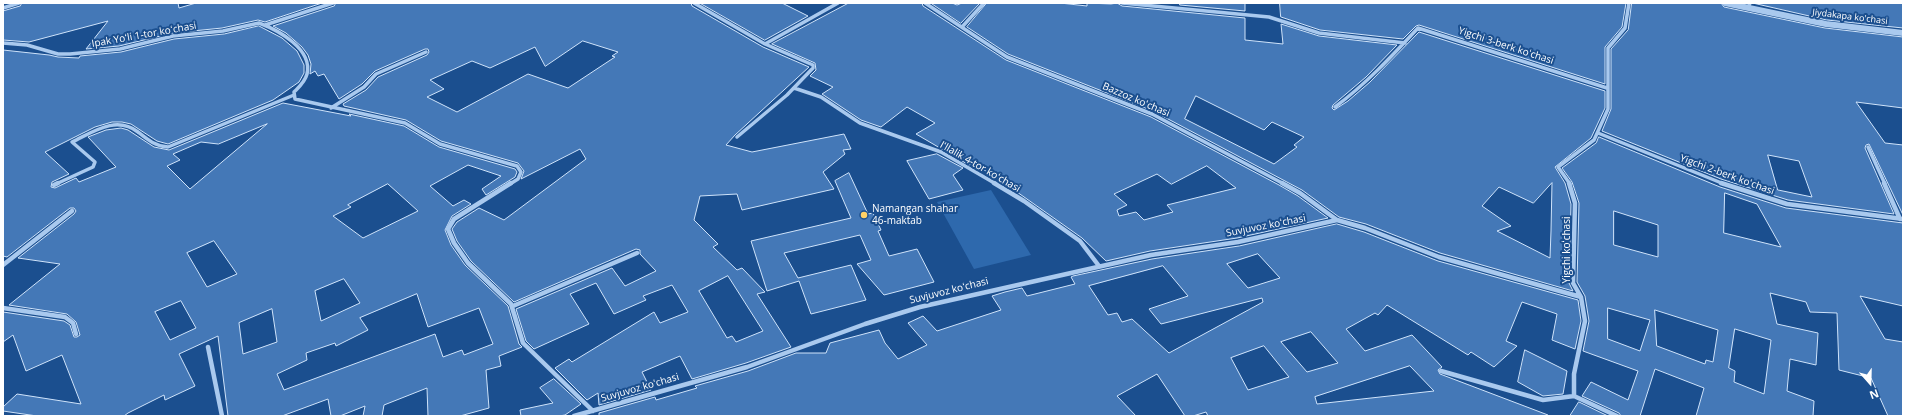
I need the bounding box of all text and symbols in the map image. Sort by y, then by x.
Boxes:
street label: Jiydakapa ko'chasi [1812,7,1888,27]
street label: Ipak Yoʻli 1-tor koʻchasi [91,20,197,50]
street label: Yigchi 3-berk koʻchasi [1457,25,1555,67]
street label: Bazzoz koʻchasi [1101,80,1171,120]
street label: Iʻllalik 4-tor koʻchasi [938,139,1022,195]
street label: Yigchi 2-berk koʻchasi [1678,152,1776,198]
place label: Namangan shahar 46-maktab [872,203,958,226]
marker: Namangan shahar 46-maktab [859,210,869,220]
street label: Suvjuvoz koʻchasi [1225,212,1307,240]
street label: Yigchi koʻchasi [1561,217,1573,283]
street label: Suvjuvoz koʻchasi [908,275,990,307]
north arrow [1850,363,1890,403]
street label: Suvjuvoz koʻchasi [599,371,681,405]
text: N [1868,386,1881,403]

